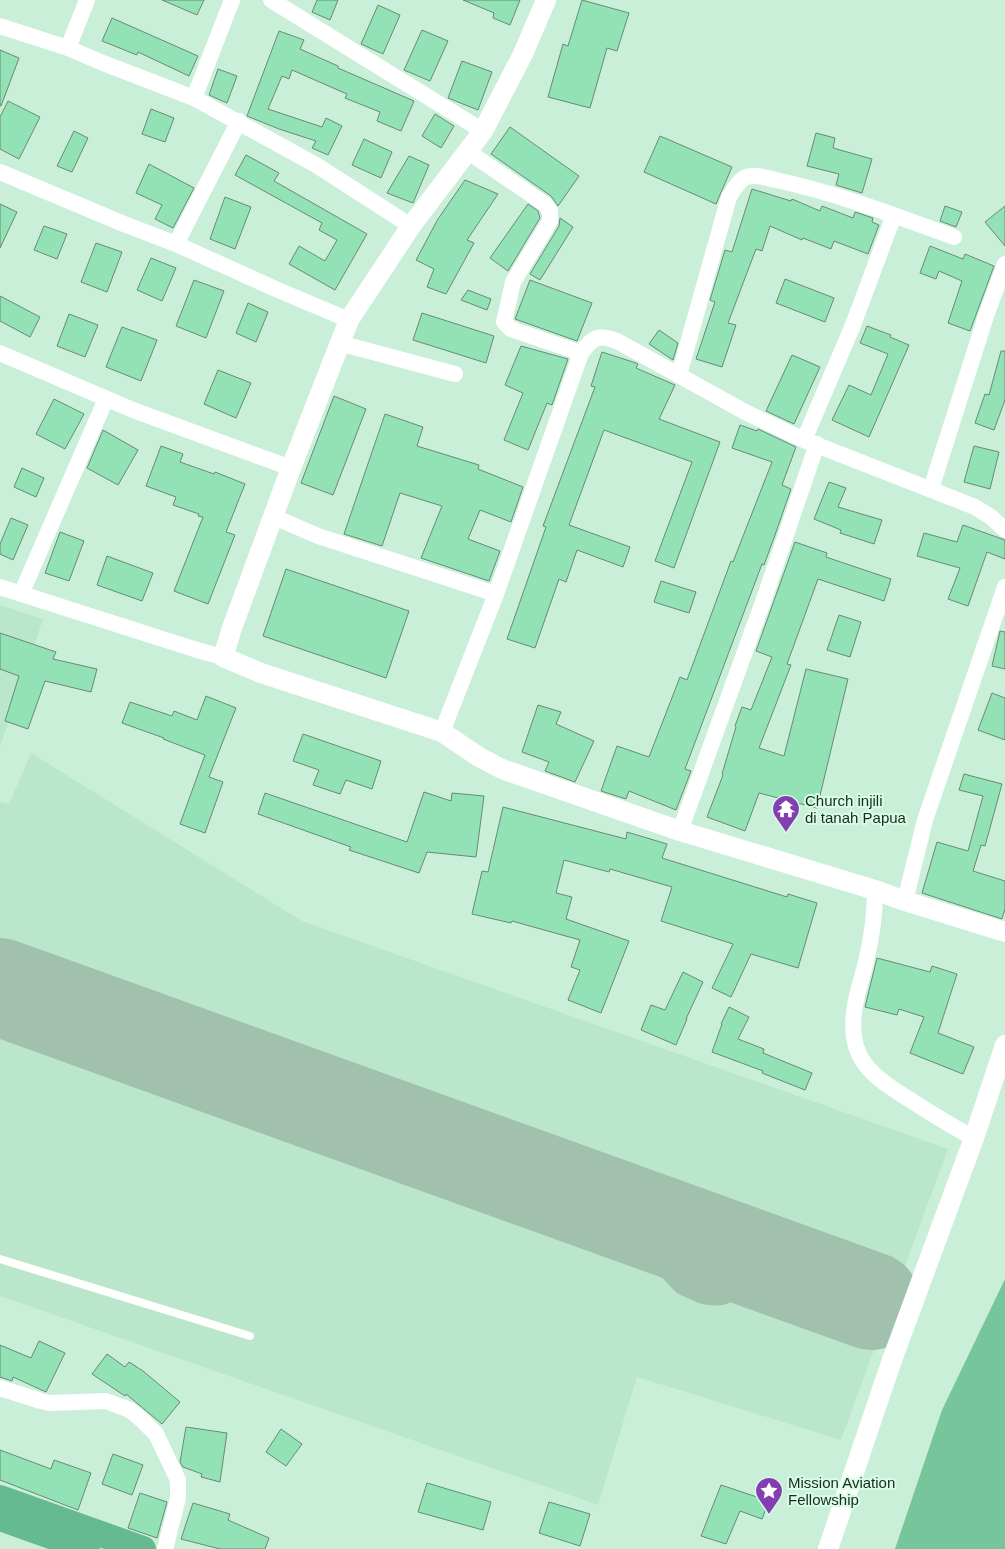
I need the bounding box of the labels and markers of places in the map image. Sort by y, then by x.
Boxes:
place label: Church injili di tanah Papua [805,792,907,826]
temple icon: Church injili di tanah Papua [771,794,801,833]
place label: Mission Aviation Fellowship [788,1474,895,1508]
place icon: Mission Aviation Fellowship [754,1476,784,1515]

